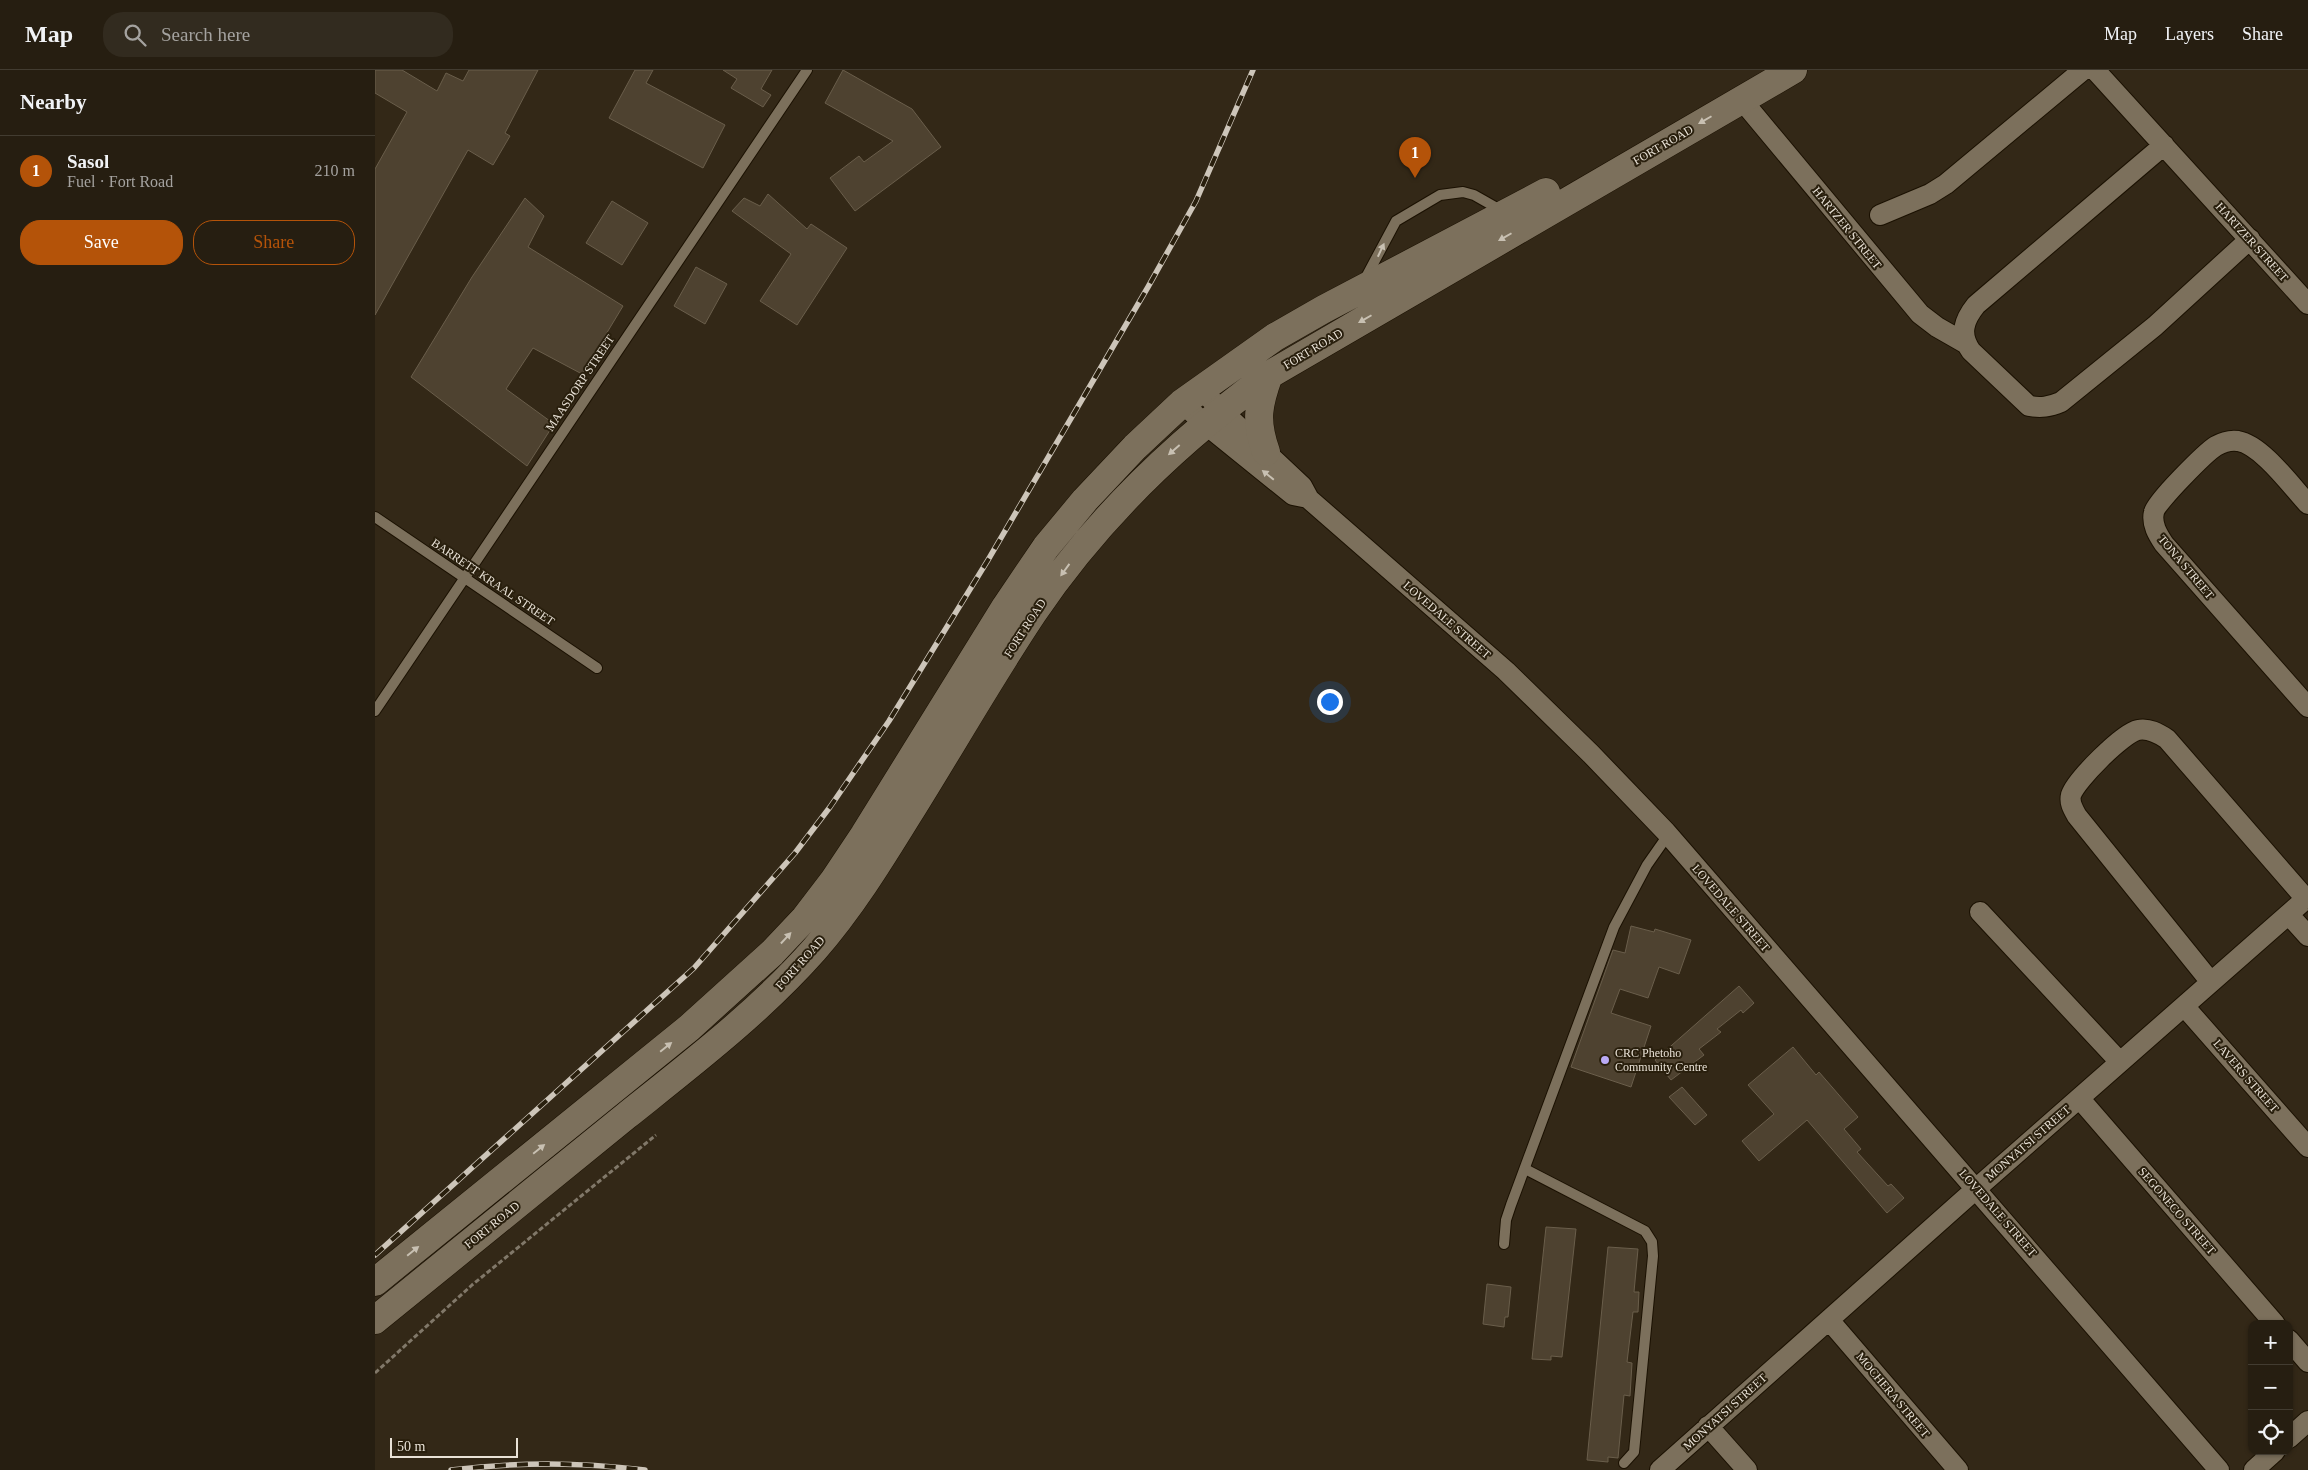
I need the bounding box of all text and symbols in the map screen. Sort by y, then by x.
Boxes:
search box [103,12,453,57]
text: Map [25,21,73,47]
icon: search [121,21,149,49]
text: Search here [161,24,250,45]
text: Map [2104,24,2137,44]
text: Layers [2165,24,2214,44]
text: Share [2242,24,2283,44]
text: Nearby [20,90,87,114]
one-way arrow [1699,116,1712,125]
street label: FORT ROAD [1631,122,1696,168]
pin: 1 [1399,137,1431,178]
text: Sasol [67,151,109,172]
text: 1 [32,162,40,179]
text: 210 m [315,162,355,179]
text: Fuel · Fort Road [67,173,173,190]
street label: HARTZER STREET [1810,184,1885,272]
street label: HARTZER STREET [2213,200,2292,285]
button: Save [20,220,183,265]
button: Share [193,220,355,265]
one-way arrow [1499,233,1512,242]
one-way arrow [1377,243,1385,257]
one-way arrow [1358,314,1371,323]
street label: FORT ROAD [1281,326,1345,372]
street label: MAASDORP STREET [543,332,618,434]
one-way arrow [1167,445,1180,456]
one-way arrow [1262,469,1275,480]
street label: TONA STREET [2155,532,2217,602]
street label: BARRETT KRAAL STREET [429,536,558,629]
one-way arrow [1059,563,1070,576]
street label: LOVEDALE STREET [1401,578,1494,662]
street label: FORT ROAD [1001,596,1049,660]
your location [1317,689,1343,715]
street label: LOVEDALE STREET [1689,862,1773,955]
one-way arrow [780,932,792,944]
street label: FORT ROAD [772,933,828,992]
street label: LAVERS STREET [2210,1037,2282,1116]
one-way arrow [659,1042,672,1053]
place label: CRC Phetoho Community Centre [1615,1046,1707,1074]
marker: CRC Phetoho Community Centre [1599,1054,1611,1066]
street label: MONYATSI STREET [1983,1102,2074,1184]
one-way arrow [533,1144,546,1154]
street label: SEGONECO STREET [2135,1165,2219,1258]
street label: LOVEDALE STREET [1956,1167,2040,1260]
street label: FORT ROAD [462,1198,523,1251]
one-way arrow [406,1245,419,1256]
map controls [2248,1320,2293,1455]
button: + [2248,1320,2293,1365]
street label: MOCHERA STREET [1853,1350,1933,1441]
button: − [2248,1365,2293,1410]
street label: MONYATSI STREET [1680,1370,1770,1453]
button: locate [2248,1410,2293,1455]
scale bar [390,1435,517,1458]
text: 50 m [397,1439,425,1454]

